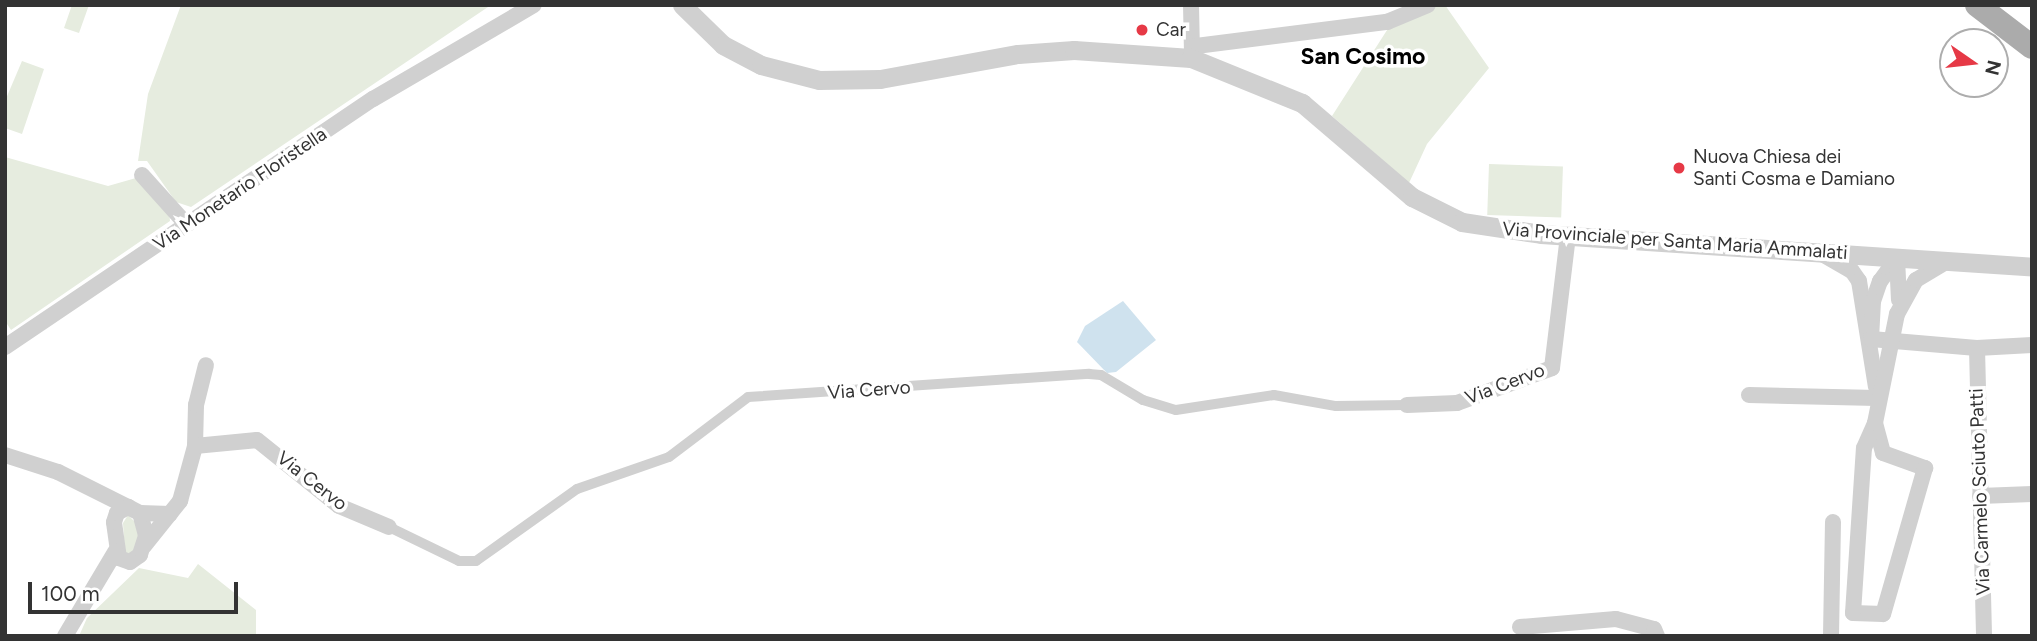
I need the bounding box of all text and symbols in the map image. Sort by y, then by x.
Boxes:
place label: Car [1156,19,1186,41]
marker: Car [1134,22,1150,38]
north arrow [1939,28,2009,98]
district label: San Cosimo [1301,42,1425,70]
text: N [1980,58,2006,78]
street label: Via Monetario Floristella [149,122,331,256]
place label: Nuova Chiesa dei Santi Cosma e Damiano [1693,146,1895,190]
marker: Nuova Chiesa dei Santi Cosma e Damiano [1671,160,1687,176]
street label: Via Provinciale per Santa Maria Ammalati [1502,218,1848,264]
street label: Via Cervo [1462,358,1548,410]
street label: Via Cervo [827,376,911,404]
street label: Via Carmelo Sciuto Patti [1965,388,1995,596]
street label: Via Cervo [272,446,352,516]
scale bar [32,568,242,612]
text: 100 m [41,581,100,606]

